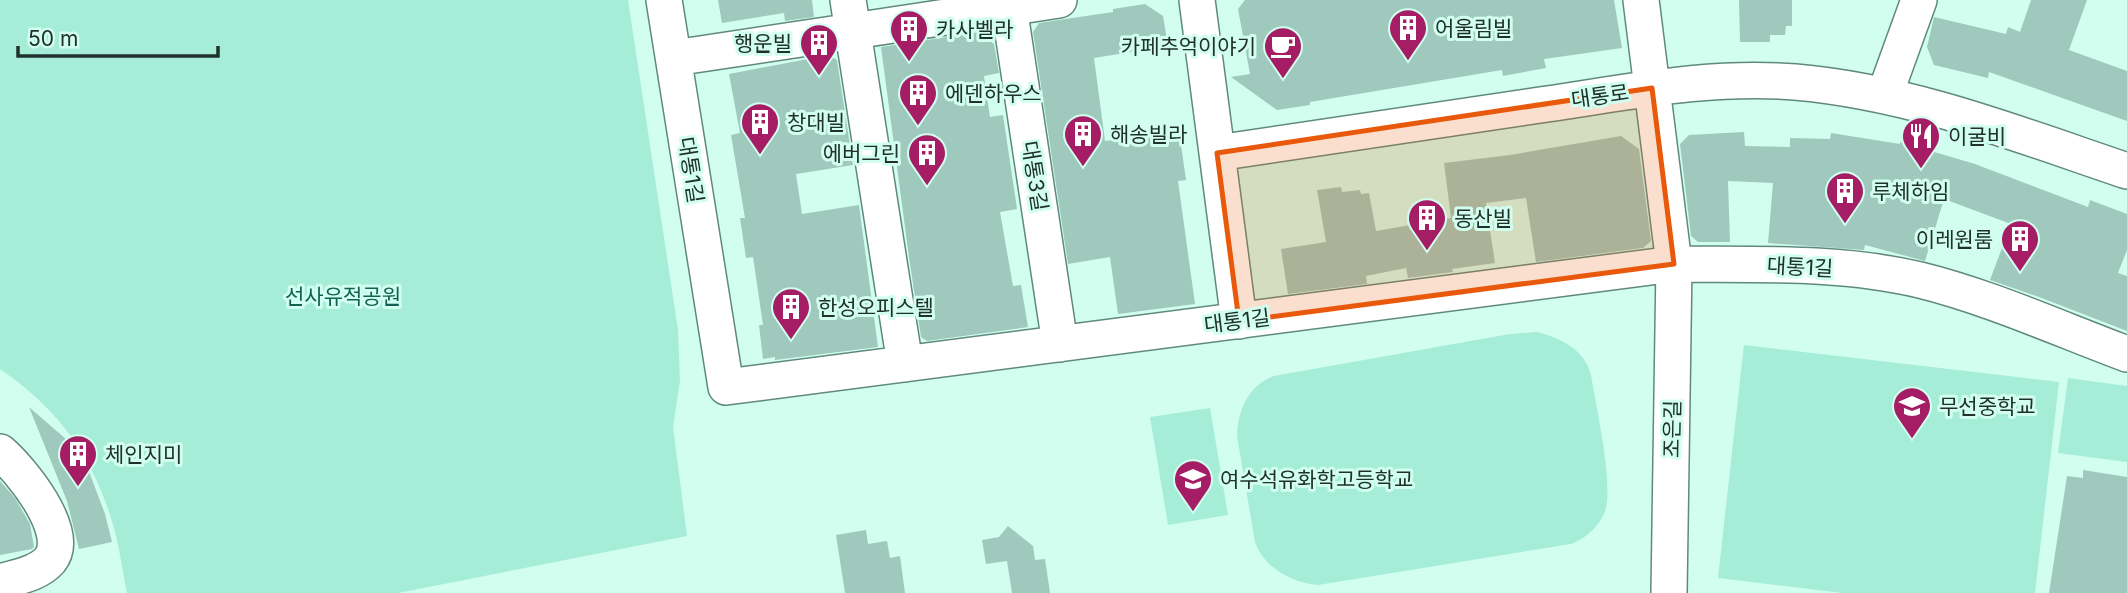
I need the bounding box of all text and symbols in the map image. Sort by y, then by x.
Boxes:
building icon: 어울림빌 [1387,7,1429,62]
building icon: 카사벨라 [888,8,930,63]
scale bar [18,14,217,58]
place label: 어울림빌 [1435,16,1512,41]
place label: 카사벨라 [936,17,1013,42]
building icon: 행운빌 [798,22,840,77]
cafe icon: 카페추억이야기 [1262,25,1304,80]
text: 50 m [28,26,78,51]
place label: 행운빌 [734,31,792,56]
place label: 카페추억이야기 [1121,34,1256,59]
building icon: 에덴하우스 [897,72,939,127]
street label: 대통로 [1570,80,1630,112]
place label: 에덴하우스 [945,81,1042,106]
building icon: 창대빌 [739,101,781,156]
place label: 창대빌 [787,110,845,135]
building icon: 해송빌라 [1062,113,1104,168]
restaurant icon: 이굴비 [1900,115,1942,170]
place label: 해송빌라 [1110,122,1187,147]
place label: 이굴비 [1948,124,2006,149]
building icon: 에버그린 [906,132,948,187]
street label: 대통1길 [673,135,709,205]
street label: 대통3길 [1017,139,1053,213]
place label: 에버그린 [823,141,900,166]
building icon: 루체하임 [1824,170,1866,225]
place label: 루체하임 [1872,179,1949,204]
building icon: 동산빌 [1406,197,1448,252]
place label: 동산빌 [1454,206,1512,231]
building icon: 이레원룸 [1999,218,2041,273]
place label: 이레원룸 [1916,227,1993,252]
street label: 대통1길 [1766,253,1834,281]
park label: 선사유적공원 [285,284,401,309]
building icon: 한성오피스텔 [770,286,812,341]
place label: 한성오피스텔 [818,295,934,320]
street label: 대통1길 [1202,305,1272,337]
school or university icon: 무선중학교 [1891,385,1933,440]
place label: 무선중학교 [1939,394,2036,419]
street label: 조은길 [1659,400,1685,458]
building icon: 체인지미 [57,433,99,488]
place label: 체인지미 [105,442,182,467]
school or university icon: 여수석유화학고등학교 [1172,458,1214,513]
place label: 여수석유화학고등학교 [1220,467,1413,492]

